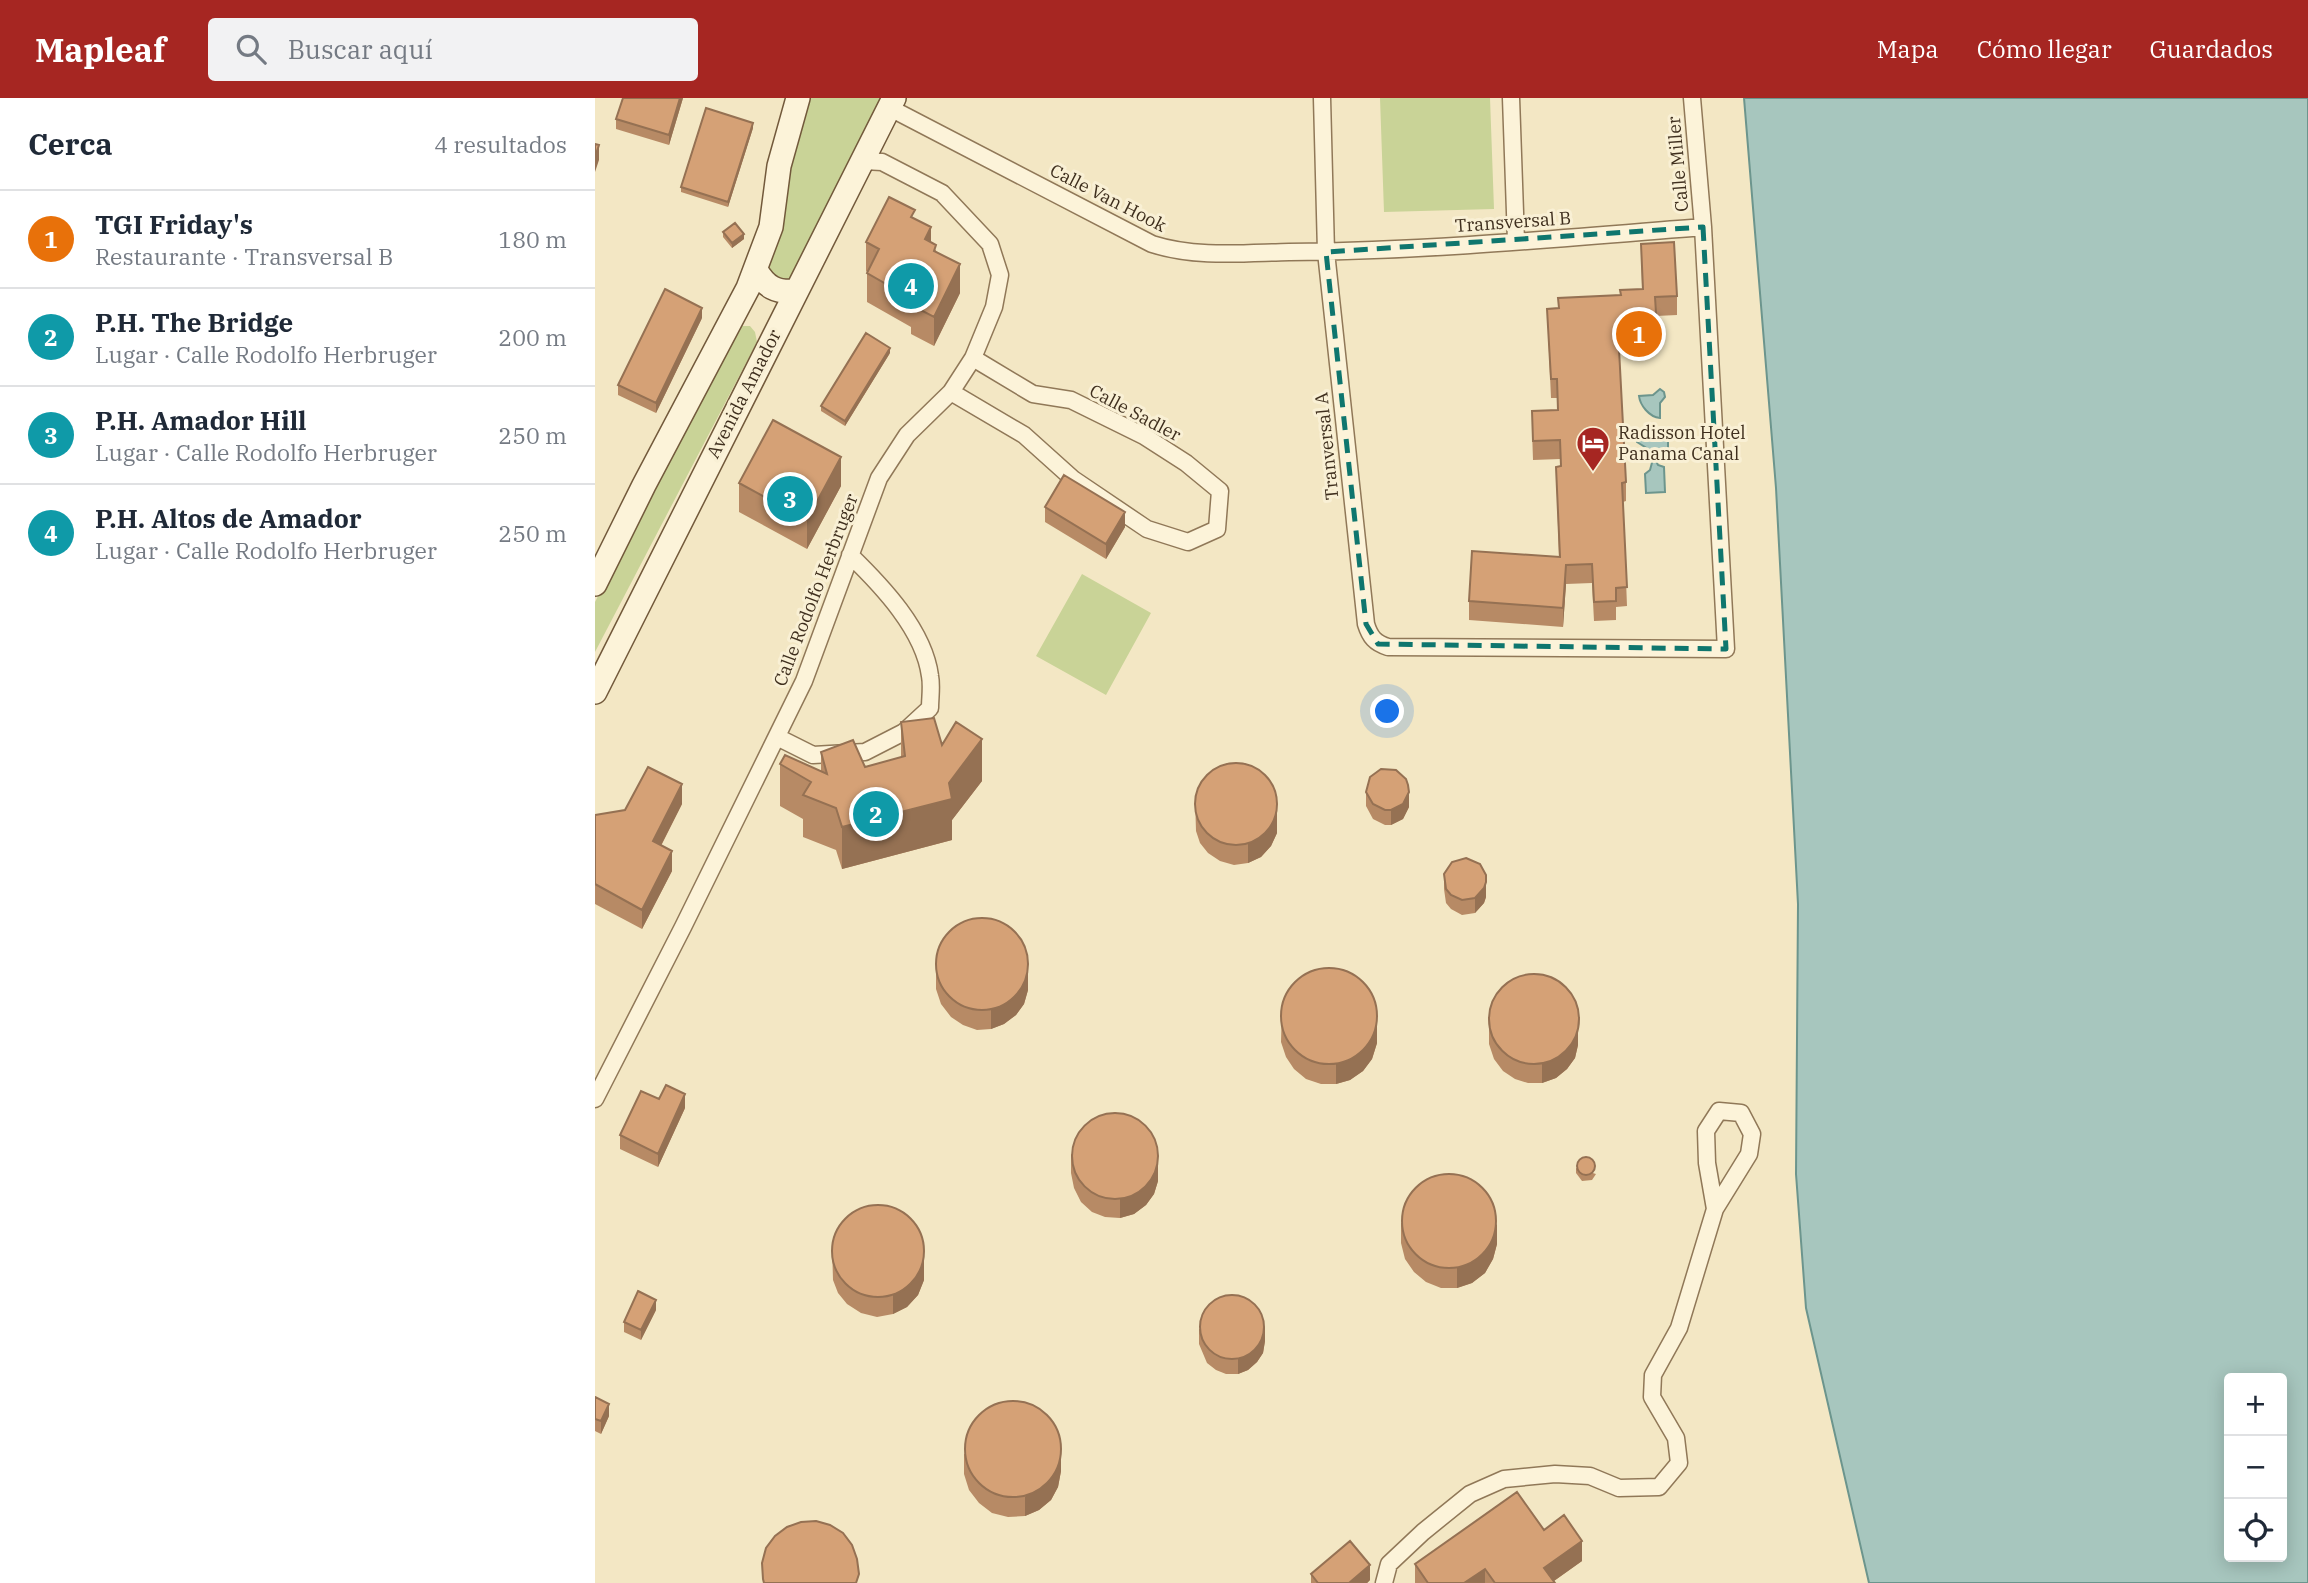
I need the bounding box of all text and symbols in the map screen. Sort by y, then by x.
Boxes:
search box [208,18,698,81]
text: Mapleaf [35,28,166,71]
icon: search [232,30,270,68]
text: Buscar aquí [288,32,433,66]
text: Mapa [1877,33,1939,65]
text: Cómo llegar [1977,33,2112,65]
text: Guardados [2150,33,2273,65]
street label: Calle Miller [1662,115,1693,213]
text: Cerca [28,124,113,163]
text: 4 resultados [434,129,567,159]
street label: Calle Van Hook [1046,158,1171,237]
street label: Transversal B [1454,206,1572,237]
text: TGI Friday's [95,207,253,241]
text: 1 [44,224,58,254]
text: 180 m [498,224,567,254]
text: Restaurante · Transversal B [95,241,393,271]
pin: 4 [888,260,934,312]
text: P.H. The Bridge [95,305,293,339]
pin: 1 [1616,308,1662,360]
text: 2 [44,322,58,352]
text: 200 m [498,322,567,352]
street label: Avenida Amador [701,325,786,462]
text: Lugar · Calle Rodolfo Herbruger [95,339,437,369]
street label: Calle Sadler [1086,379,1185,446]
street label: Tranversal A [1309,390,1344,501]
text: P.H. Amador Hill [95,403,307,437]
text: 3 [44,420,58,450]
text: 250 m [498,420,567,450]
place label: Radisson Hotel Panama Canal [1618,421,1746,465]
hotel icon: Radisson Hotel Panama Canal [1574,424,1612,473]
text: Lugar · Calle Rodolfo Herbruger [95,437,437,467]
pin: 3 [767,473,813,525]
street label: Calle Rodolfo Herbruger [768,490,863,689]
text: P.H. Altos de Amador [95,501,362,535]
text: 4 [44,518,58,548]
text: 250 m [498,518,567,548]
text: Lugar · Calle Rodolfo Herbruger [95,535,437,565]
your location [1370,694,1404,728]
pin: 2 [853,788,899,840]
map controls [2224,1373,2287,1562]
button: + [2224,1373,2287,1436]
button: − [2224,1436,2287,1499]
button: locate [2224,1499,2287,1562]

